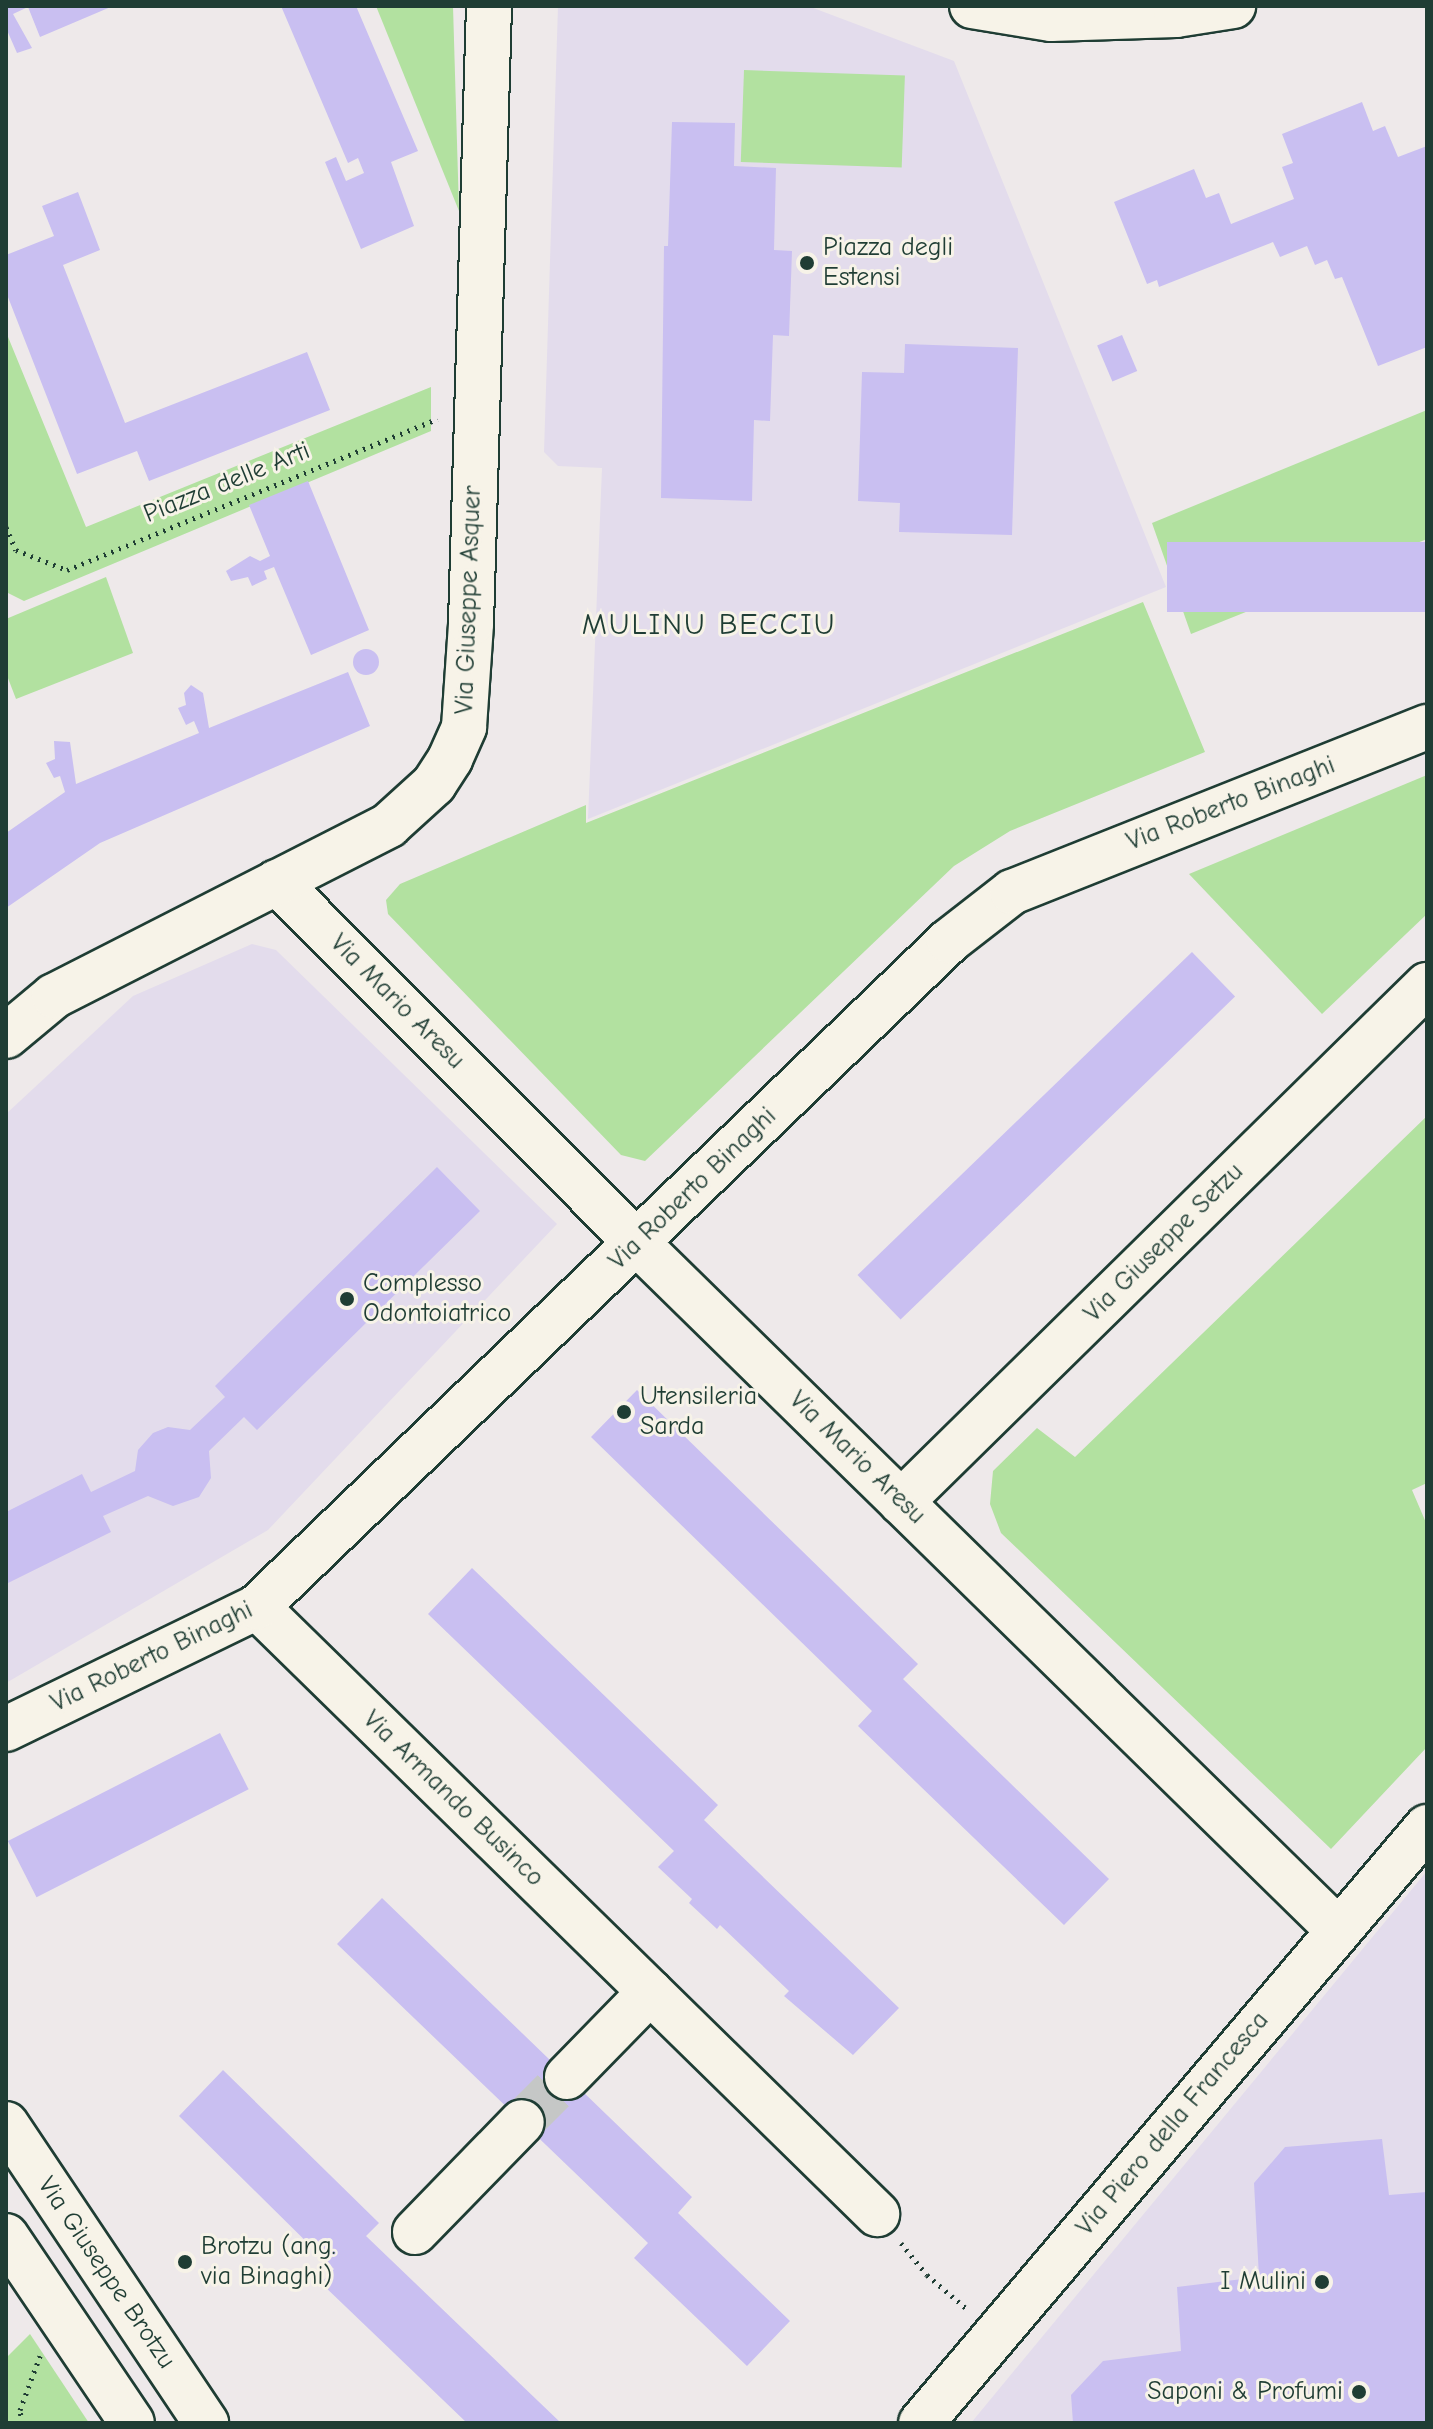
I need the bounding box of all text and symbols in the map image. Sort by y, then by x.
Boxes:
place label: Piazza degli Estensi [823,232,953,294]
marker: Piazza degli Estensi [798,254,816,272]
street label: Piazza delle Arti [139,435,315,531]
street label: Via Giuseppe Asquer [449,485,489,715]
district label: MULINU BECCIU [582,607,836,643]
street label: Via Roberto Binaghi [1122,750,1340,858]
street label: Via Mario Aresu [323,928,471,1076]
street label: Via Roberto Binaghi [603,1101,783,1277]
street label: Via Giuseppe Setzu [1078,1157,1250,1329]
place label: Complesso Odontoiatrico [363,1268,511,1330]
marker: Complesso Odontoiatrico [338,1290,356,1308]
place label: Utensileria Sarda [640,1381,757,1442]
street label: Via Mario Aresu [782,1385,932,1531]
marker: Utensileria Sarda [615,1403,633,1421]
street label: Via Roberto Binaghi [46,1595,258,1719]
street label: Via Armando Businco [356,1705,550,1893]
street label: Via Piero della Francesca [1070,2006,1276,2242]
street label: Via Giuseppe Brotzu [30,2171,182,2375]
place label: Brotzu (ang. via Binaghi) [201,2231,336,2292]
marker: Brotzu (ang. via Binaghi) [176,2253,194,2271]
place label: I Mulini [1220,2266,1306,2298]
marker: I Mulini [1313,2273,1331,2291]
place label: Saponi & Profumi [1147,2376,1343,2408]
marker: Saponi & Profumi [1350,2383,1368,2401]

